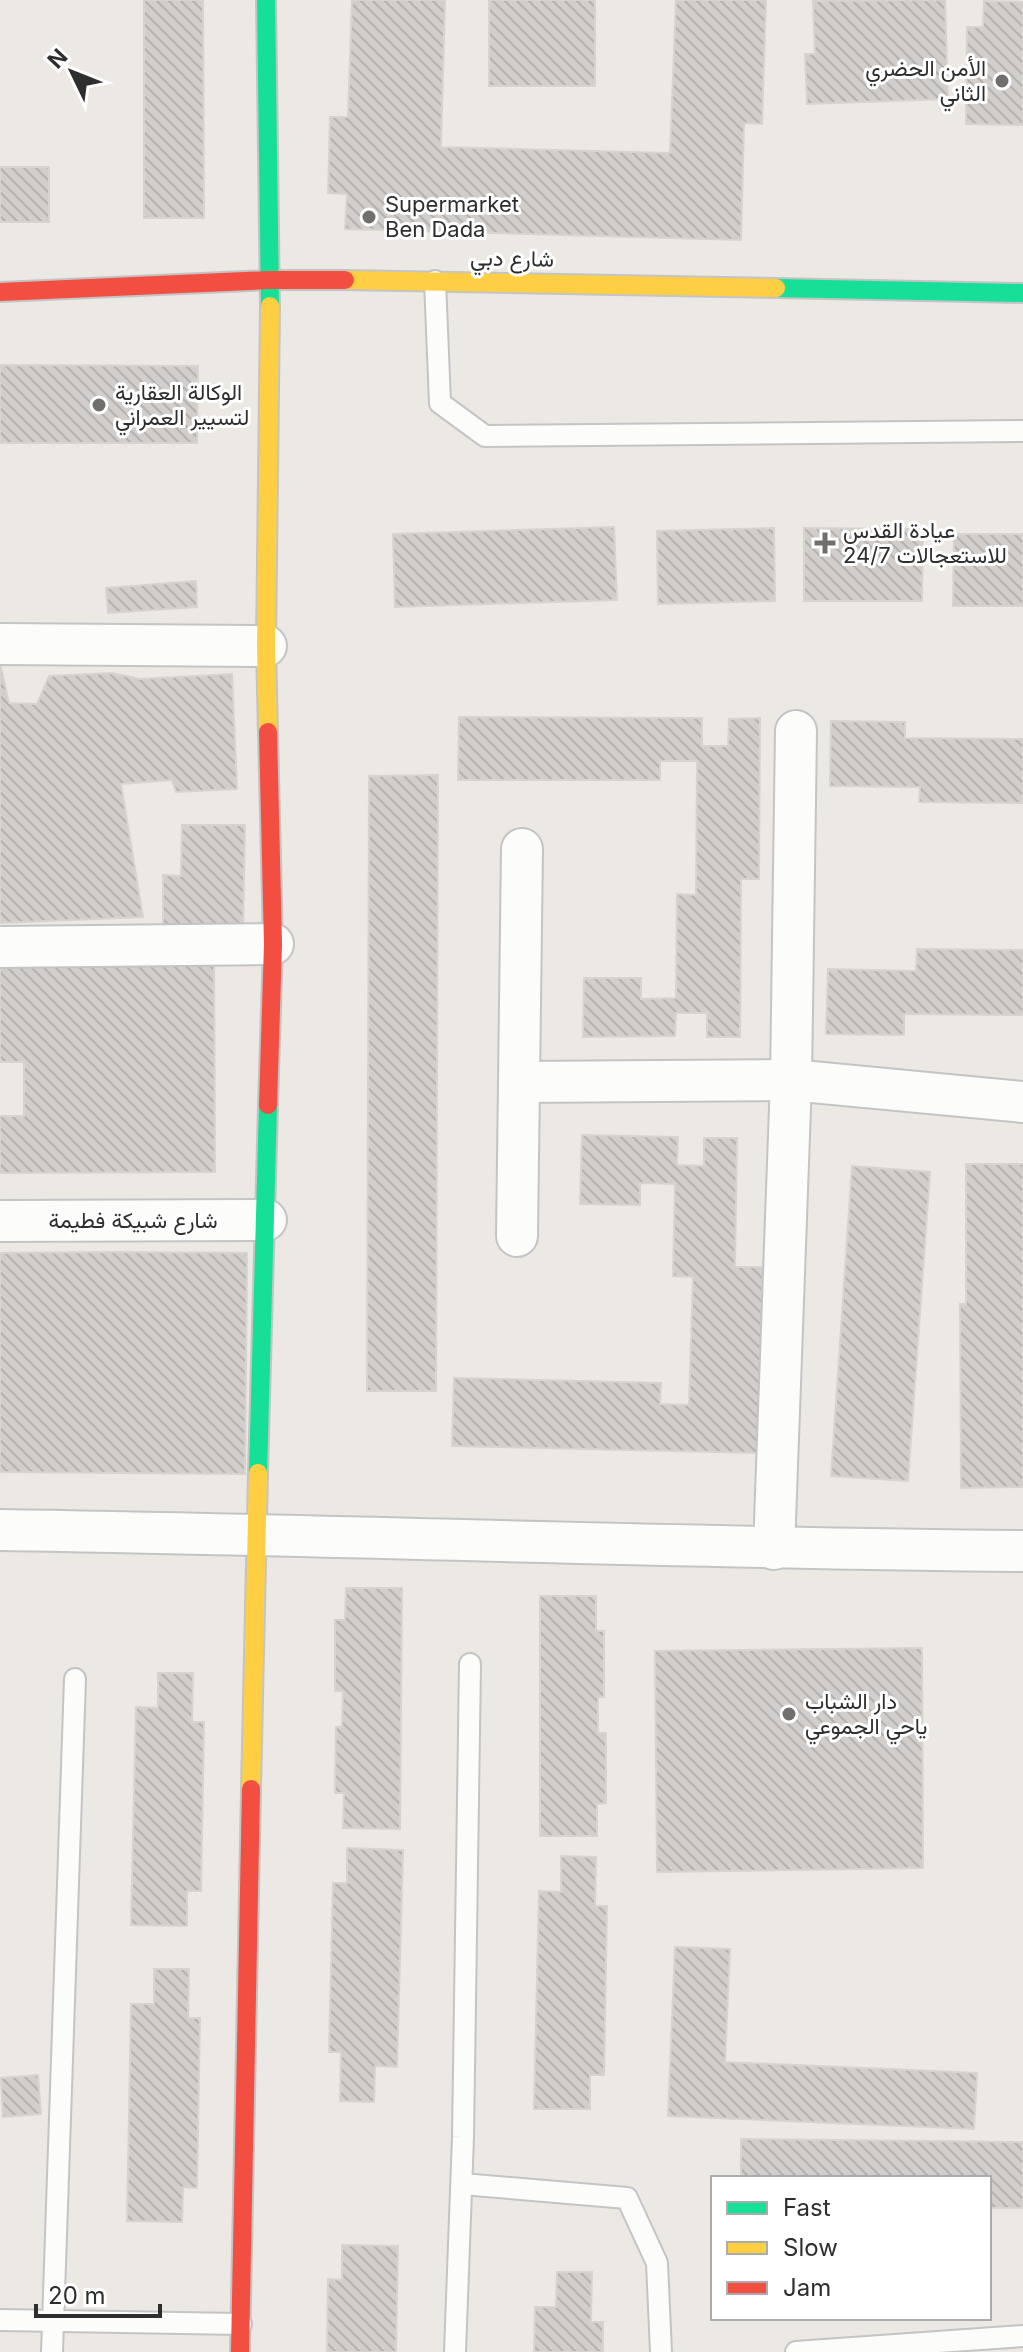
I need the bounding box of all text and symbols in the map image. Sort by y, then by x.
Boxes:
north arrow [32,32,112,112]
text: N [42,43,73,73]
place label: الأمن الحضري الثاني [865,55,986,112]
marker: الأمن الحضري الثاني [993,72,1011,90]
place label: Supermarket Ben Dada [385,191,519,242]
marker: Supermarket Ben Dada [360,208,378,226]
street label: شارع دبي [470,244,554,278]
place label: الوكالة العقارية لتسيير العمراني [115,379,249,436]
marker: الوكالة العقارية لتسيير العمراني [90,396,108,414]
place label: عيادة القدس للاستعجالات 24/7 [843,517,1007,568]
marker: عيادة القدس للاستعجالات 24/7 [814,532,836,554]
street label: شارع شبيكة فطيمة [48,1207,218,1235]
place label: دار الشباب ياحي الجموعي [805,1688,927,1745]
marker: دار الشباب ياحي الجموعي [780,1705,798,1723]
legend [711,2176,991,2320]
text: Fast [783,2193,831,2222]
text: Slow [783,2233,838,2262]
scale bar [36,2268,160,2318]
text: Jam [783,2273,831,2302]
text: 20 m [48,2281,106,2310]

